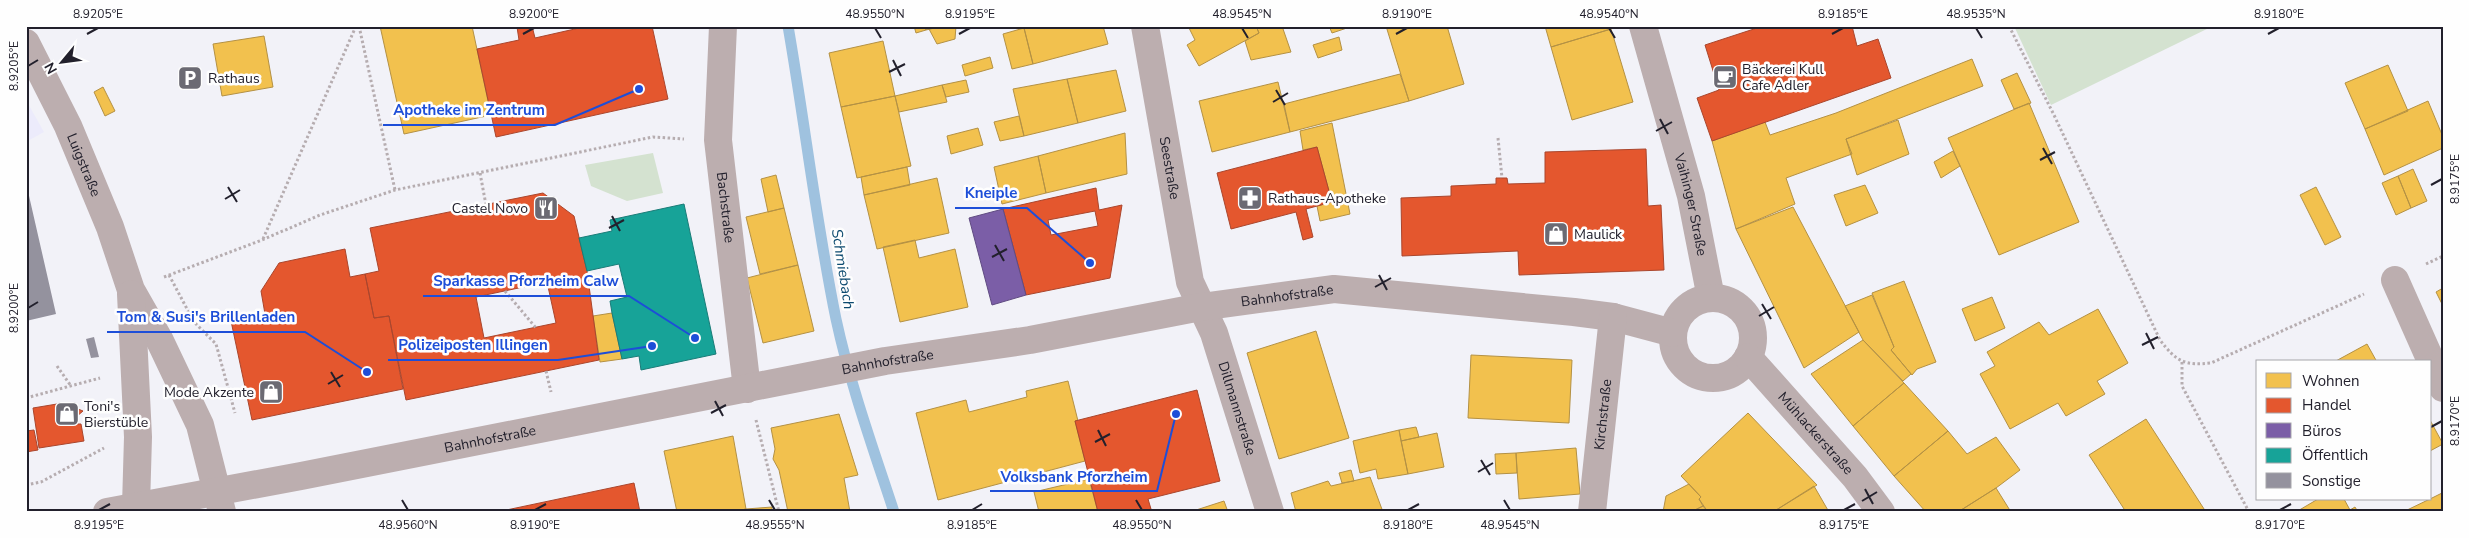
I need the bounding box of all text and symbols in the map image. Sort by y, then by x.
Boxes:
text: 8.9205°E [73,6,123,22]
text: 8.9200°E [509,6,559,22]
text: 48.9550°N [845,6,905,22]
text: 8.9195°E [945,6,995,22]
text: 48.9545°N [1212,6,1272,22]
text: 8.9190°E [1382,6,1432,22]
text: 48.9540°N [1579,6,1639,22]
text: 8.9185°E [1818,6,1868,22]
text: 48.9535°N [1946,6,2006,22]
text: 8.9180°E [2254,6,2304,22]
north arrow [38,38,88,88]
text: 8.9205°E [6,41,22,91]
text: N [40,59,62,77]
place label: Bäckerei Kull Cafe Adler [1742,60,1824,95]
cafe icon: Bäckerei Kull Cafe Adler [1712,64,1738,90]
parking icon: Rathaus [177,65,203,91]
place label: Rathaus [208,69,260,88]
callout: Apotheke im Zentrum [383,95,555,125]
text: Apotheke im Zentrum [393,100,545,120]
street label: Luigstraße [63,130,106,199]
street label: Seestraße [1155,135,1185,201]
street label: Vaihinger Straße [1670,150,1712,258]
text: 8.9175°E [2447,154,2463,204]
street label: Bachstraße [712,171,739,244]
callout: Kneiple [955,178,1027,208]
text: Kneiple [965,183,1017,203]
pharmacy icon: Rathaus-Apotheke [1237,185,1263,211]
place label: Rathaus-Apotheke [1268,189,1386,208]
restaurant icon: Castel Novo [533,195,559,221]
place label: Castel Novo [452,199,528,218]
shop icon: Maulick [1543,221,1569,247]
place label: Maulick [1574,225,1623,244]
water label: Schmiebach [827,227,859,311]
callout: Sparkasse Pforzheim Calw [423,266,629,296]
text: Sparkasse Pforzheim Calw [433,271,619,291]
street label: Bahnhofstraße [1240,280,1334,311]
text: 8.9200°E [6,283,22,333]
callout: Tom & Susi's Brillenladen [107,302,305,332]
text: Tom & Susi's Brillenladen [117,307,295,327]
callout: Polizeiposten Illingen [388,330,558,360]
text: Polizeiposten Illingen [398,335,548,355]
street label: Bahnhofstraße [840,345,935,379]
street label: Dillmannstraße [1214,359,1261,457]
legend [2256,360,2432,500]
text: Wohnen [2302,371,2360,391]
street label: Kirchstraße [1589,378,1616,451]
shop icon: Mode Akzente [258,379,284,405]
place label: Mode Akzente [164,383,254,402]
street label: Mühlackerstraße [1774,388,1858,479]
text: Handel [2302,395,2352,415]
text: 8.9170°E [2447,396,2463,446]
place label: Toni's Bierstüble [84,397,148,432]
shop icon: Toni's Bierstüble [54,401,80,427]
street label: Bahnhofstraße [443,420,538,457]
text: Büros [2302,421,2341,441]
text: Öffentlich [2302,445,2368,465]
callout: Volksbank Pforzheim [990,461,1157,491]
text: Volksbank Pforzheim [999,467,1148,487]
text: Sonstige [2302,471,2361,491]
text: 8.9195°E [74,517,124,533]
text: 48.9560°N [378,517,438,533]
text: 8.9190°E [510,517,560,533]
text: 48.9555°N [745,517,805,533]
text: 8.9185°E [947,517,997,533]
text: 48.9550°N [1112,517,1172,533]
text: 8.9180°E [1383,517,1433,533]
text: 48.9545°N [1480,517,1540,533]
text: 8.9175°E [1819,517,1869,533]
text: 8.9170°E [2255,517,2305,533]

